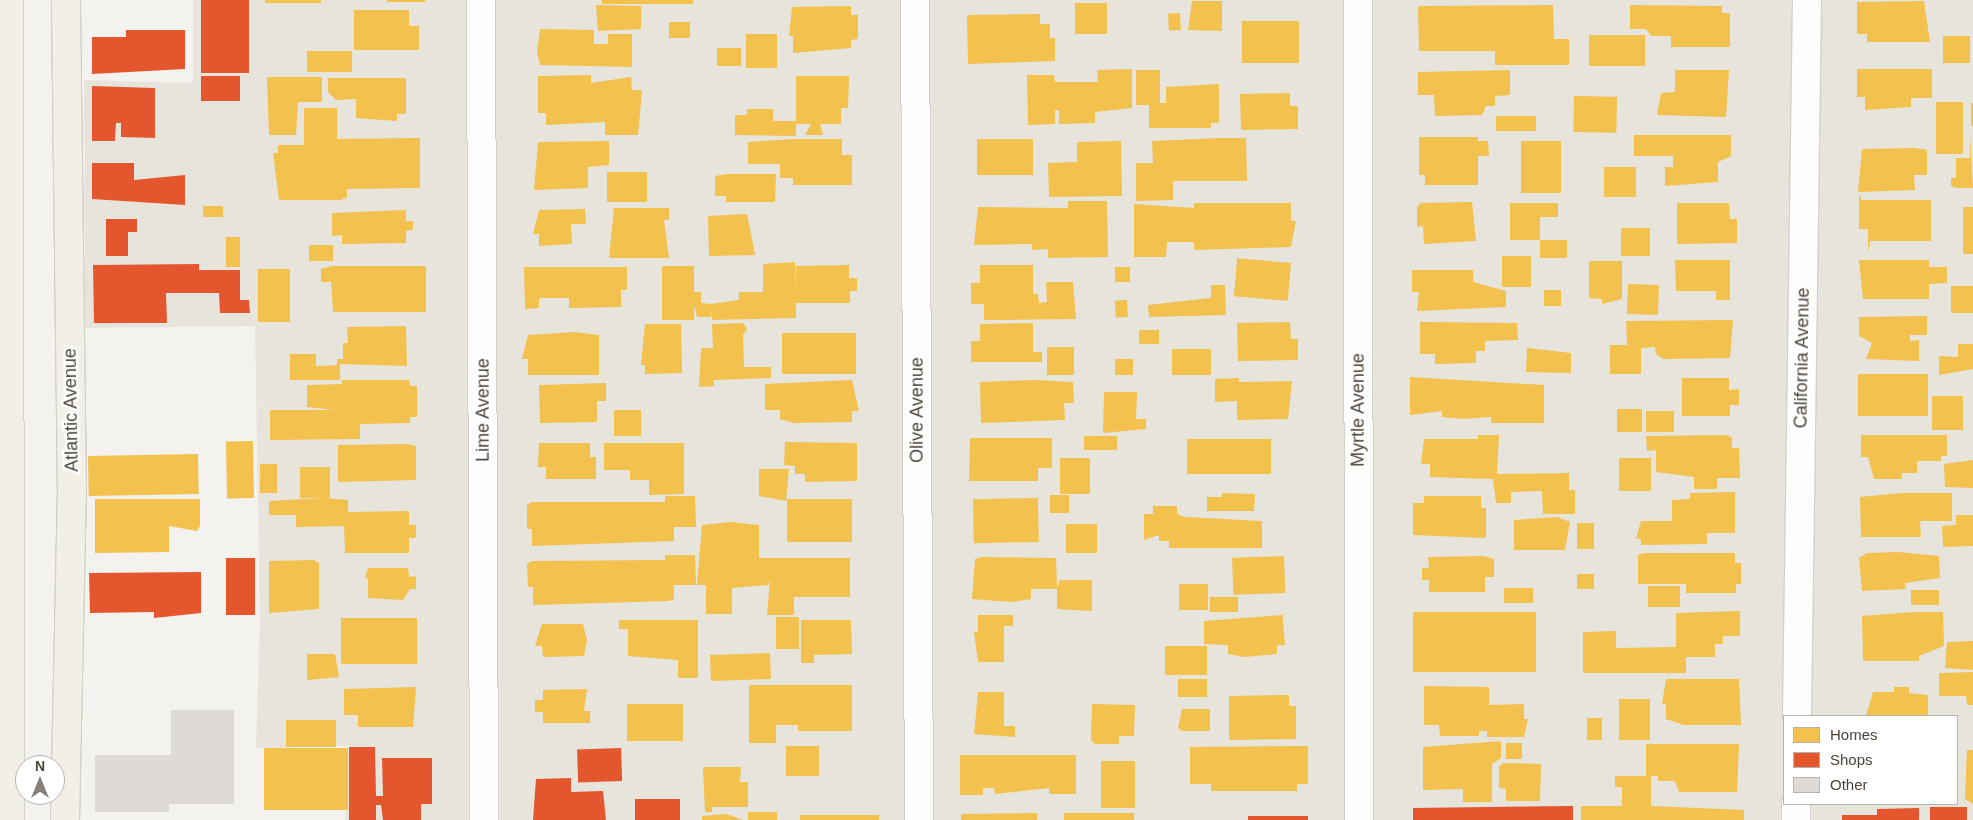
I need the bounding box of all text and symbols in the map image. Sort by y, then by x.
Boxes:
street label: California Avenue [1790,287,1814,429]
street label: Atlantic Avenue [59,347,83,473]
street label: Myrtle Avenue [1347,353,1369,467]
street label: Olive Avenue [906,357,928,463]
street label: Lime Avenue [472,358,494,462]
legend [1783,715,1958,805]
text: Homes [1830,726,1878,743]
text: Shops [1830,751,1873,768]
north arrow [15,755,65,805]
text: N [35,758,45,774]
text: Other [1830,776,1868,793]

